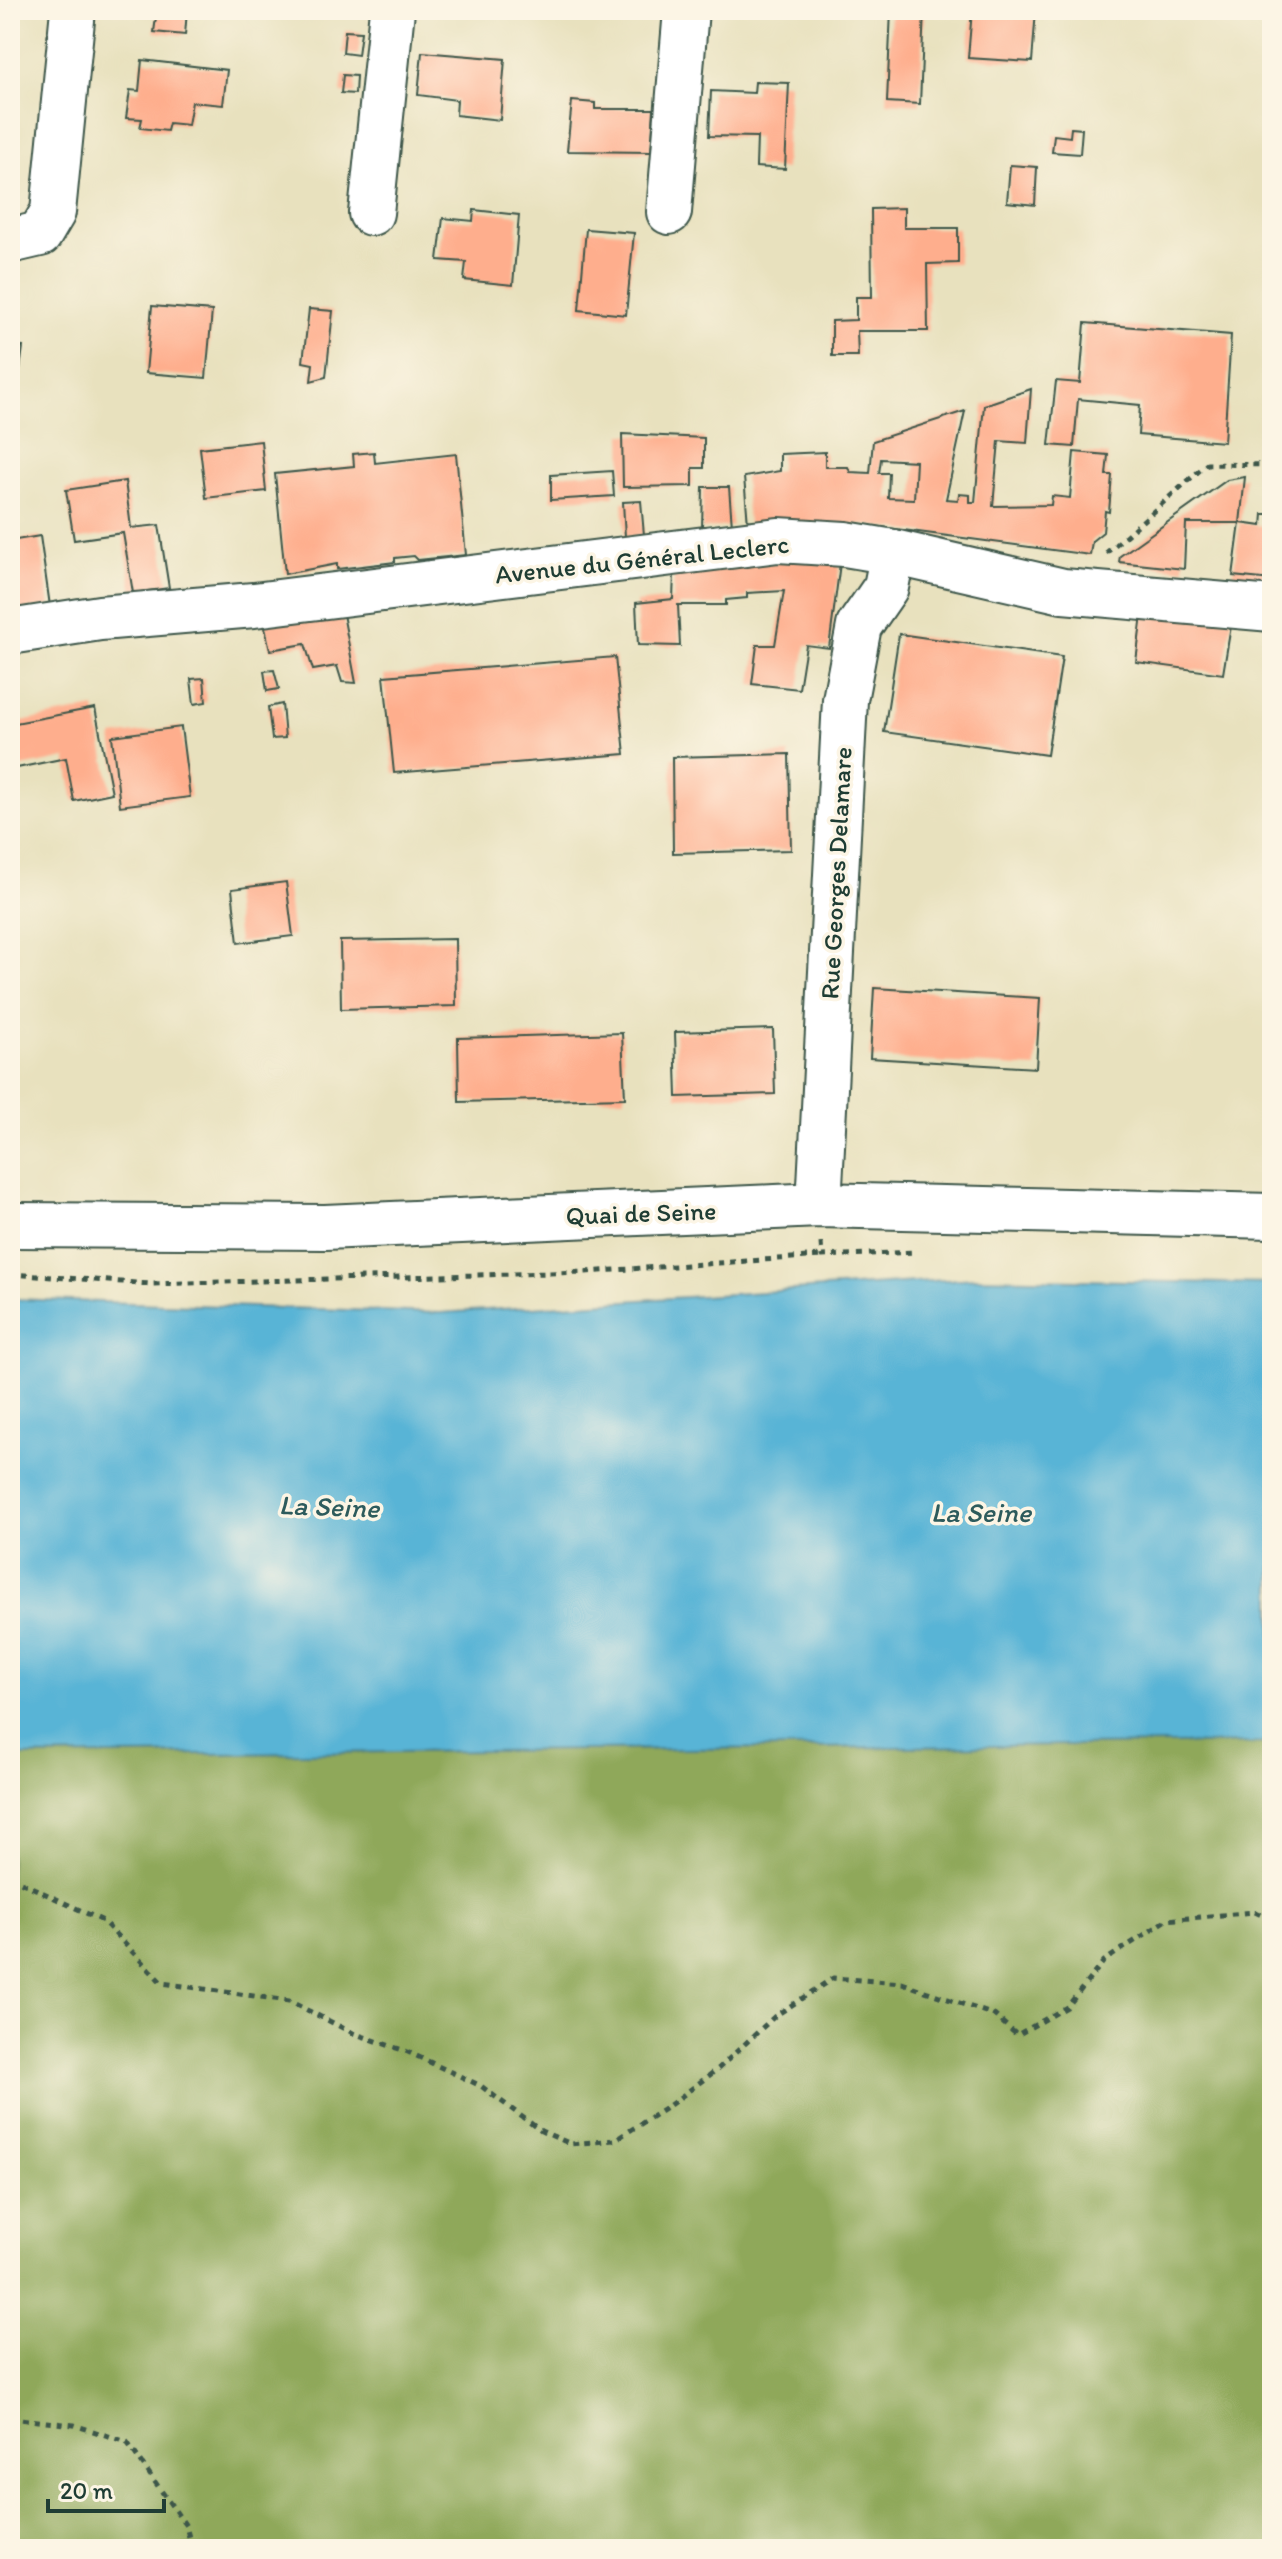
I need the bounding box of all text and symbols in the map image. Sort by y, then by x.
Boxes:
street label: Avenue du Général Leclerc [493,528,791,590]
street label: Rue Georges Delamare [813,746,859,1000]
street label: Quai de Seine [565,1194,717,1232]
water label: La Seine [278,1487,381,1525]
water label: La Seine [931,1495,1033,1529]
scale bar [48,2463,164,2513]
text: 20 m [60,2476,113,2505]

